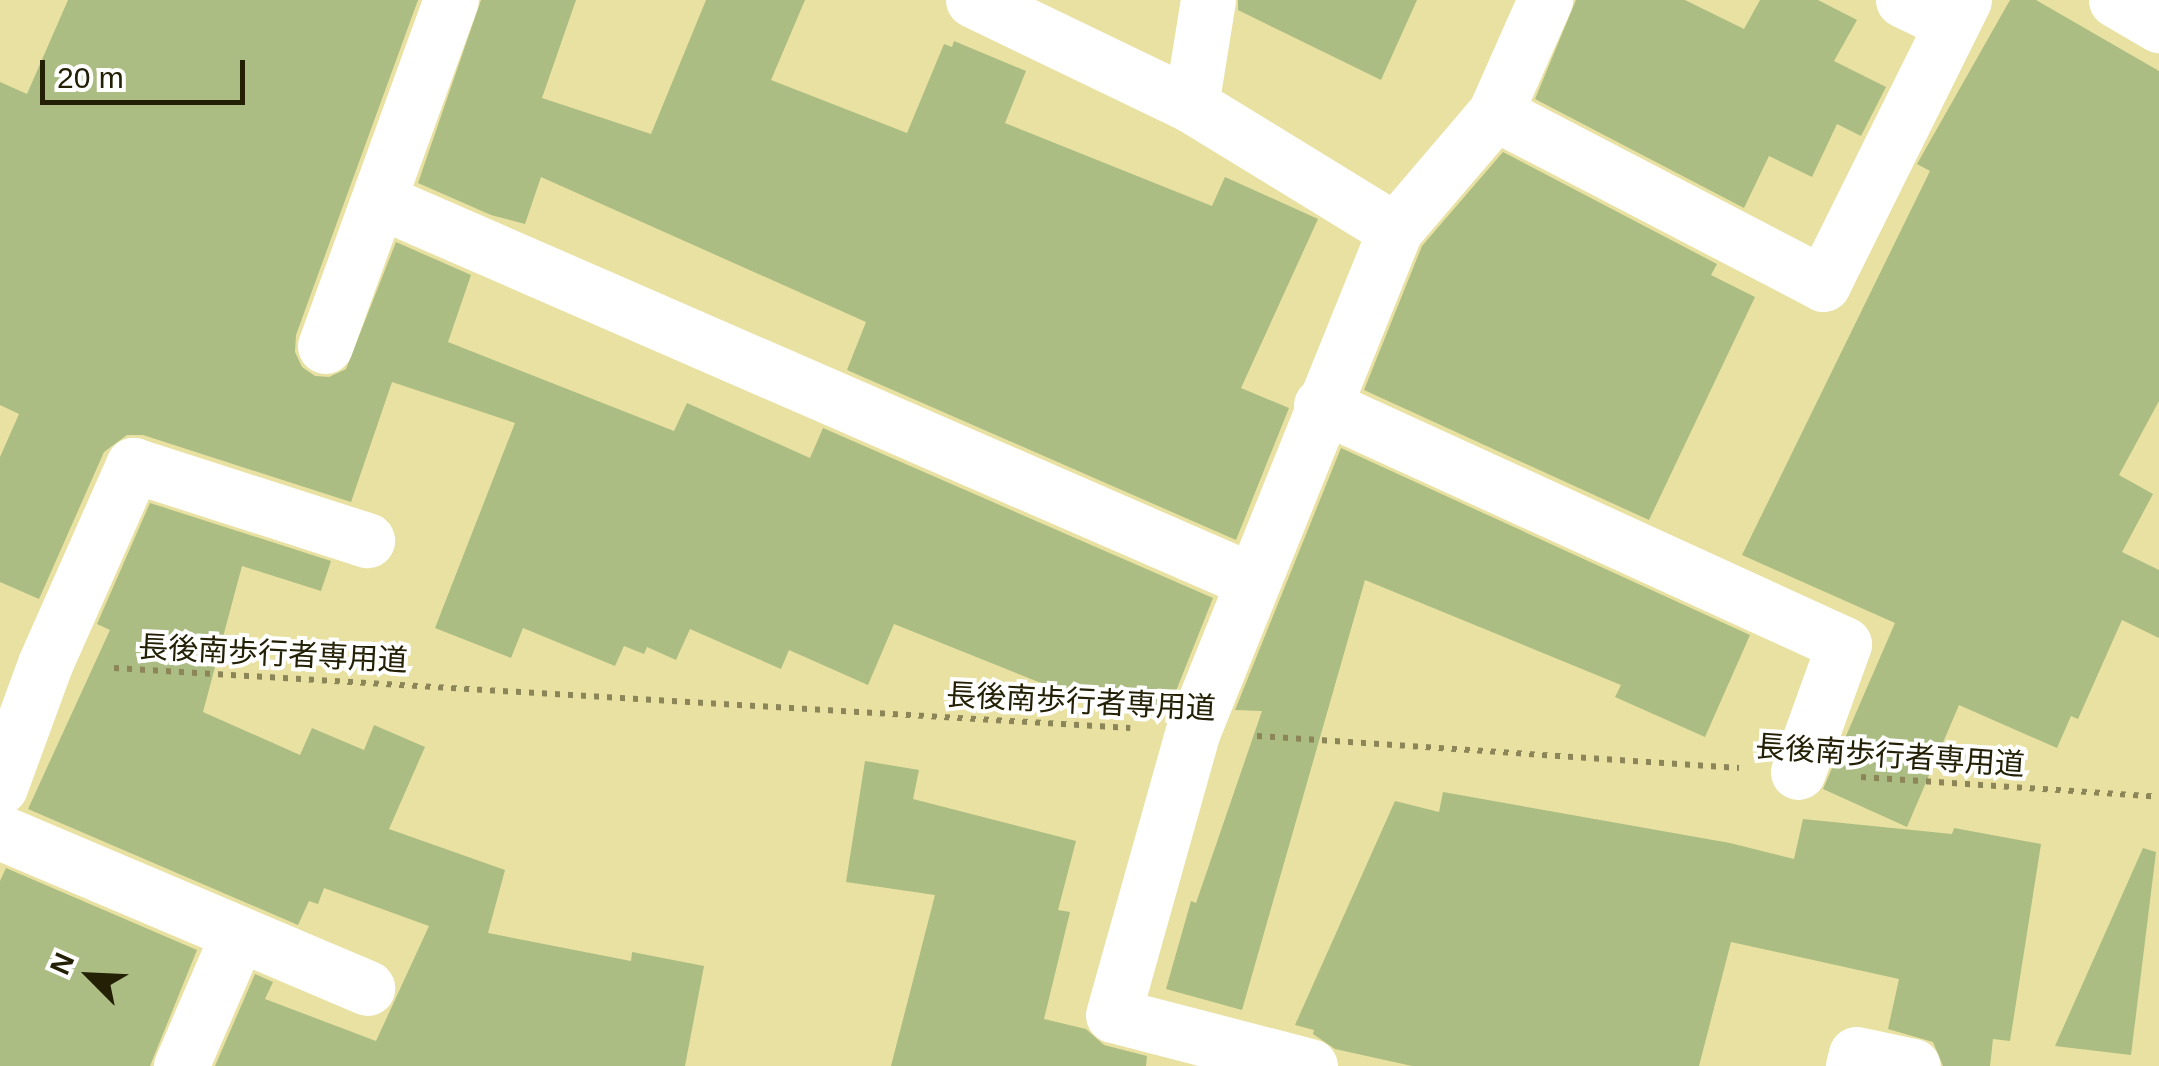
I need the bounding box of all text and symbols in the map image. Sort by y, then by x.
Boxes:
scale bar [45,40,250,102]
text: 20 m [57,61,124,94]
street label: 長後南歩行者専用道 [137,629,409,679]
street label: 長後南歩行者専用道 [945,677,1217,727]
street label: 長後南歩行者専用道 [1754,729,2026,783]
north arrow [40,926,140,1026]
text: N [44,948,80,979]

